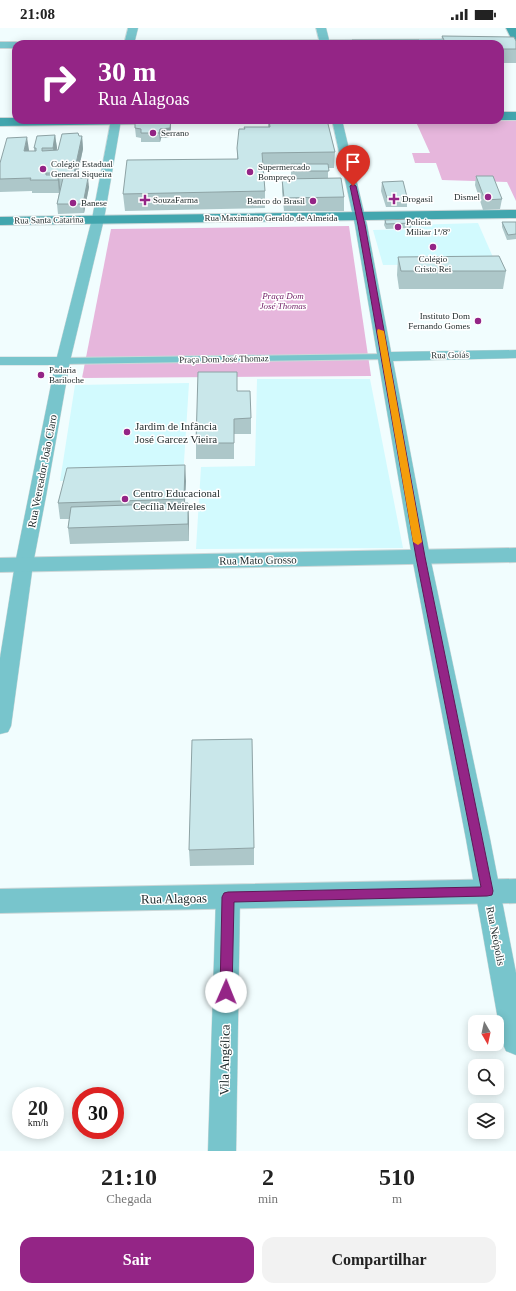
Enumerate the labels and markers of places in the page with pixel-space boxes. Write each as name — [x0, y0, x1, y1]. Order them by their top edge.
marker: Serrano — [148, 128, 158, 138]
place label: Serrano — [161, 128, 189, 138]
pin — [336, 145, 370, 186]
place label: Colégio Estadual General Siqueira — [51, 159, 113, 179]
place label: Supermercado Bompreço — [258, 162, 310, 182]
marker: Colégio Estadual General Siqueira — [38, 164, 48, 174]
marker: Supermercado Bompreço — [245, 167, 255, 177]
place label: Dismel — [454, 192, 480, 202]
marker: Dismel — [483, 192, 493, 202]
marker: Drogasil — [389, 194, 399, 204]
place label: Drogasil — [402, 194, 433, 204]
marker: SouzaFarma — [140, 195, 150, 205]
place label: SouzaFarma — [153, 195, 198, 205]
place label: Banco do Brasil — [247, 196, 305, 206]
marker: Banco do Brasil — [308, 196, 318, 206]
marker: Banese — [68, 198, 78, 208]
place label: Banese — [81, 198, 107, 208]
place label: Policia Militar 1ª/8º — [406, 217, 450, 237]
marker: Policia Militar 1ª/8º — [393, 222, 403, 232]
marker: Colégio Cristo Rei — [428, 242, 438, 252]
place label: Colégio Cristo Rei — [415, 254, 452, 274]
place label: Instituto Dom Fernando Gomes — [408, 311, 470, 331]
marker: Instituto Dom Fernando Gomes — [473, 316, 483, 326]
place label: Padaria Bariloche — [49, 365, 84, 385]
marker: Padaria Bariloche — [36, 370, 46, 380]
place label: Jardim de Infância José Garcez Vieira — [135, 420, 217, 445]
marker: Jardim de Infância José Garcez Vieira — [122, 427, 132, 437]
place label: Centro Educacional Cecília Meireles — [133, 487, 220, 512]
marker: Centro Educacional Cecília Meireles — [120, 494, 130, 504]

